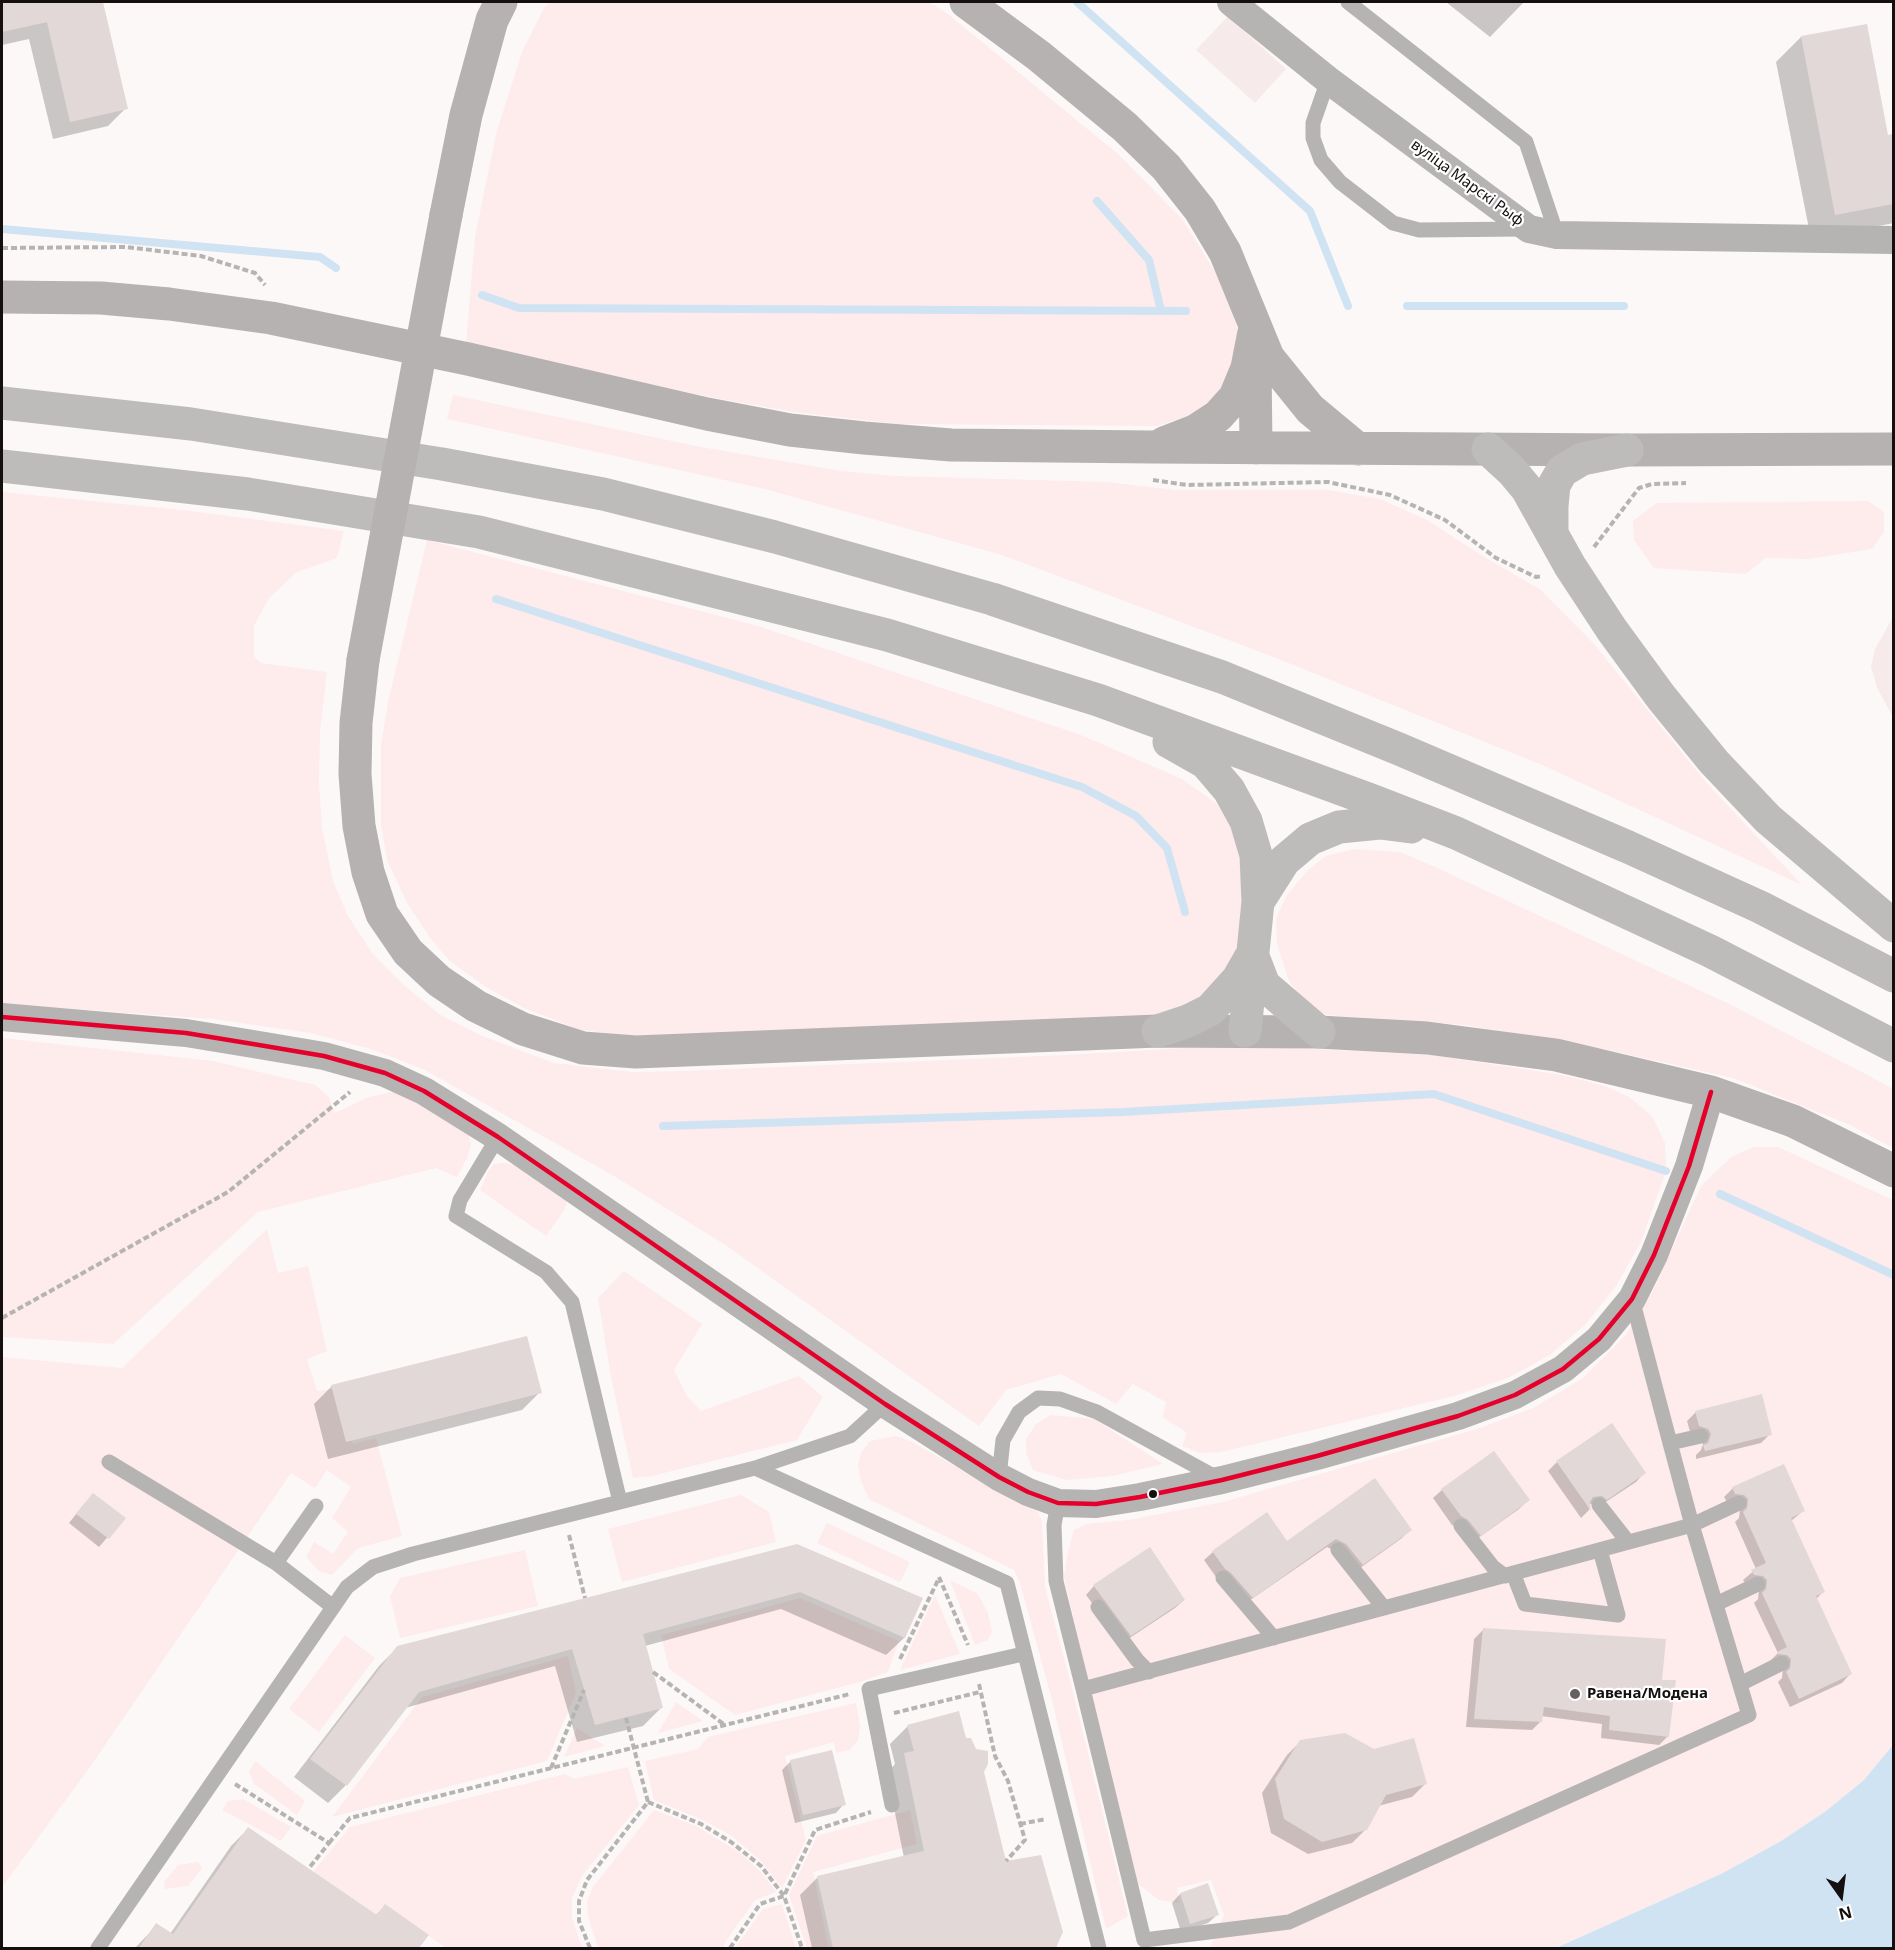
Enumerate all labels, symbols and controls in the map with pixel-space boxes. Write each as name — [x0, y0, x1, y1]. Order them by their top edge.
street label: вуліца Марскі Рыф — [1407, 136, 1527, 230]
unlabelled marker — [1147, 1488, 1159, 1500]
place label: Равена/Модена — [1587, 1685, 1708, 1703]
marker: Равена/Модена — [1568, 1687, 1582, 1701]
north arrow — [1811, 1866, 1871, 1926]
text: N — [1836, 1901, 1854, 1926]

